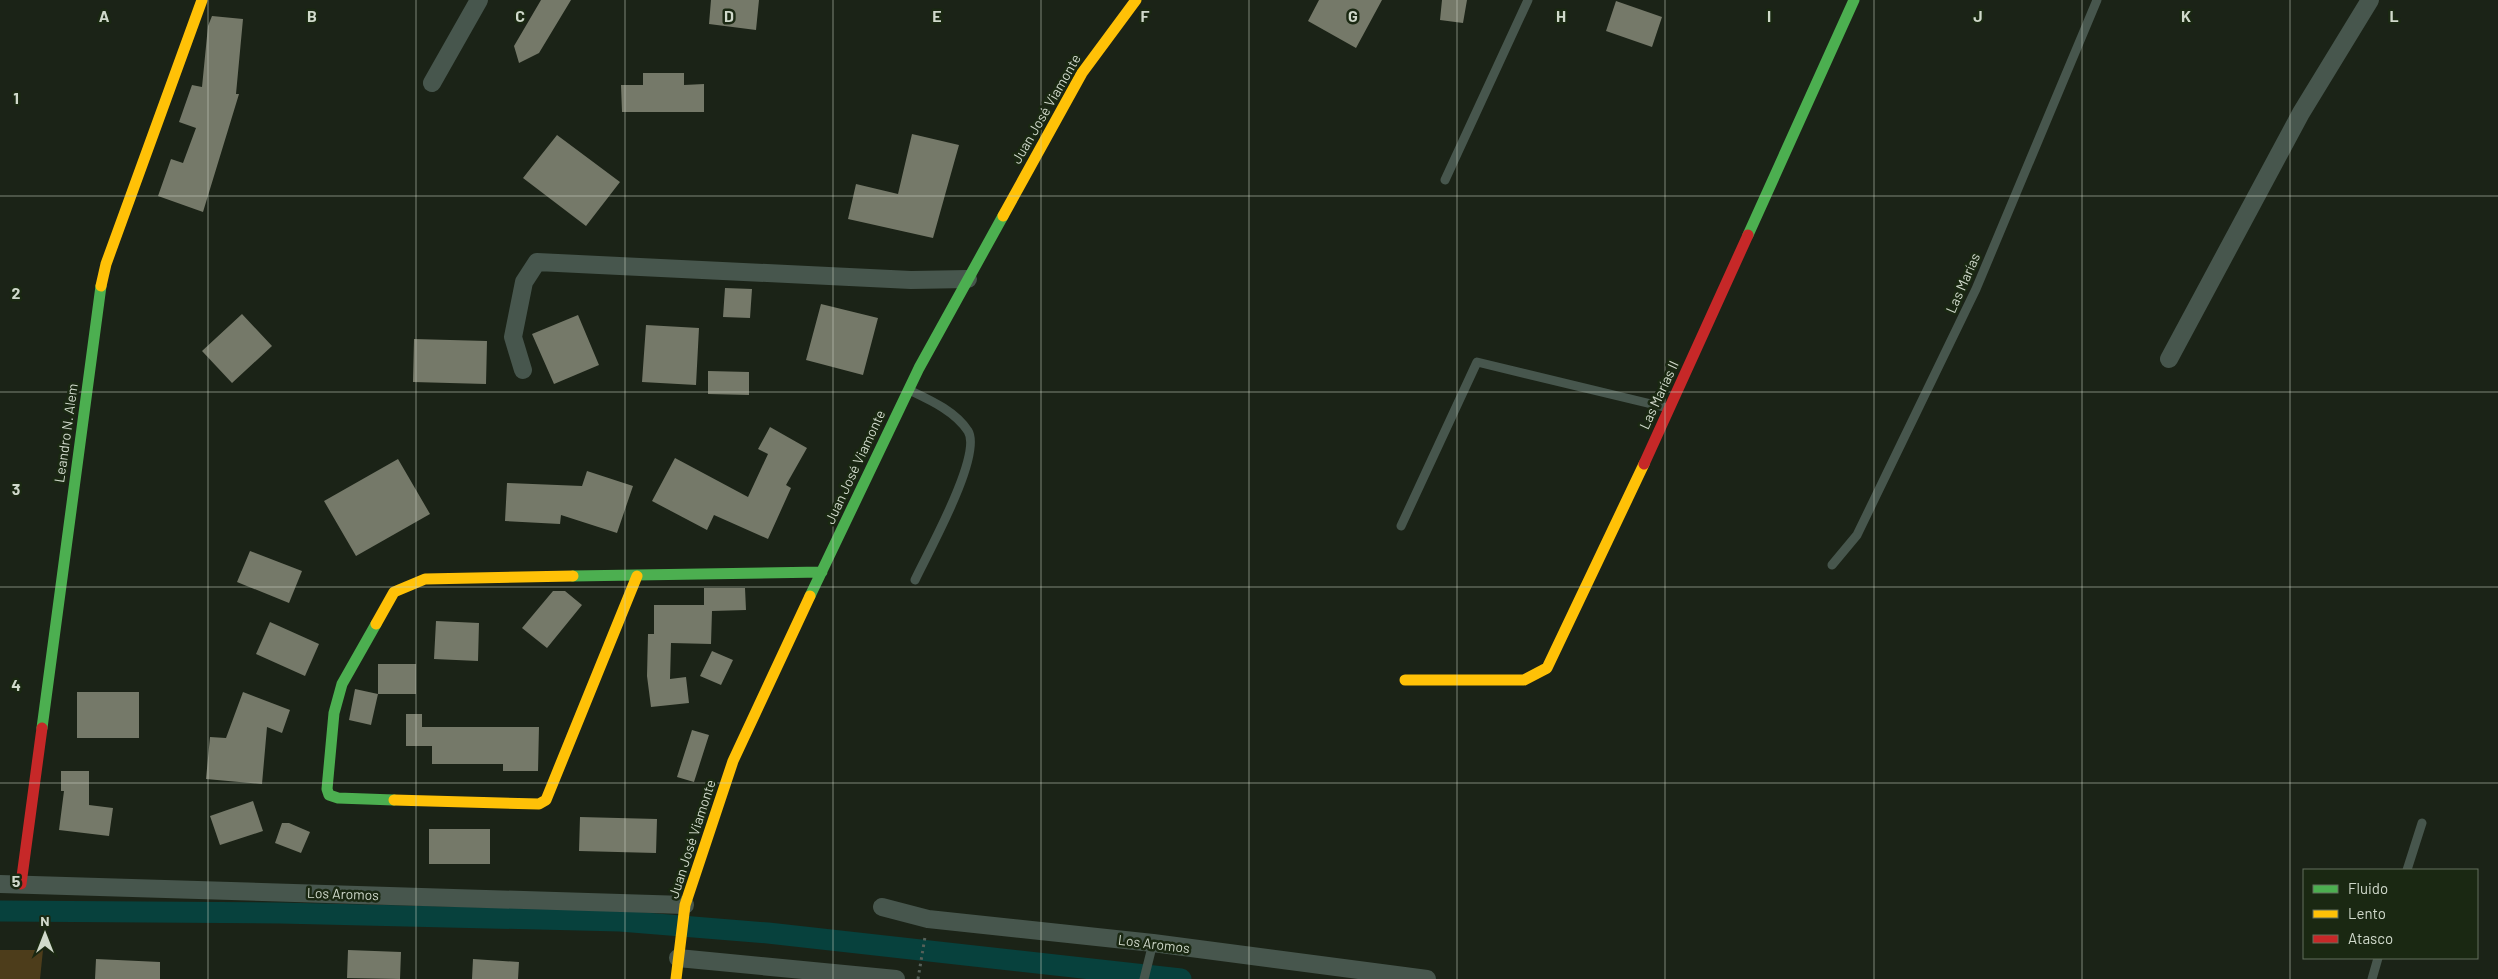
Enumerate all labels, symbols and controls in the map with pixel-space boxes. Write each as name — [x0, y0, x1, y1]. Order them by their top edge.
text: A — [99, 6, 110, 25]
text: B — [307, 6, 317, 25]
text: C — [515, 6, 525, 25]
text: D — [724, 6, 734, 25]
text: E — [932, 6, 942, 25]
text: F — [1141, 6, 1150, 25]
text: G — [1348, 6, 1358, 25]
text: H — [1556, 6, 1566, 25]
text: I — [1767, 6, 1771, 25]
text: J — [1973, 6, 1983, 25]
text: K — [2181, 6, 2191, 25]
text: L — [2389, 6, 2399, 25]
street label: Juan José Viamonte — [1007, 51, 1084, 167]
text: 1 — [13, 88, 19, 107]
street label: Las Marías — [1942, 250, 1983, 315]
text: 2 — [12, 283, 21, 302]
street label: Las Marías II — [1635, 358, 1682, 432]
street label: Leandro N. Alem — [50, 382, 81, 484]
street label: Juan José Viamonte — [821, 407, 888, 526]
text: 3 — [12, 479, 20, 498]
text: 4 — [11, 675, 21, 694]
street label: Juan José Viamonte — [664, 777, 719, 900]
legend — [2303, 869, 2478, 959]
text: 5 — [12, 871, 21, 890]
text: Fluido — [2348, 879, 2388, 897]
street label: Los Aromos — [307, 884, 380, 903]
text: Lento — [2348, 904, 2386, 922]
north arrow — [20, 909, 70, 959]
text: N — [40, 912, 50, 929]
text: Atasco — [2348, 929, 2393, 947]
street label: Los Aromos — [1117, 931, 1191, 956]

